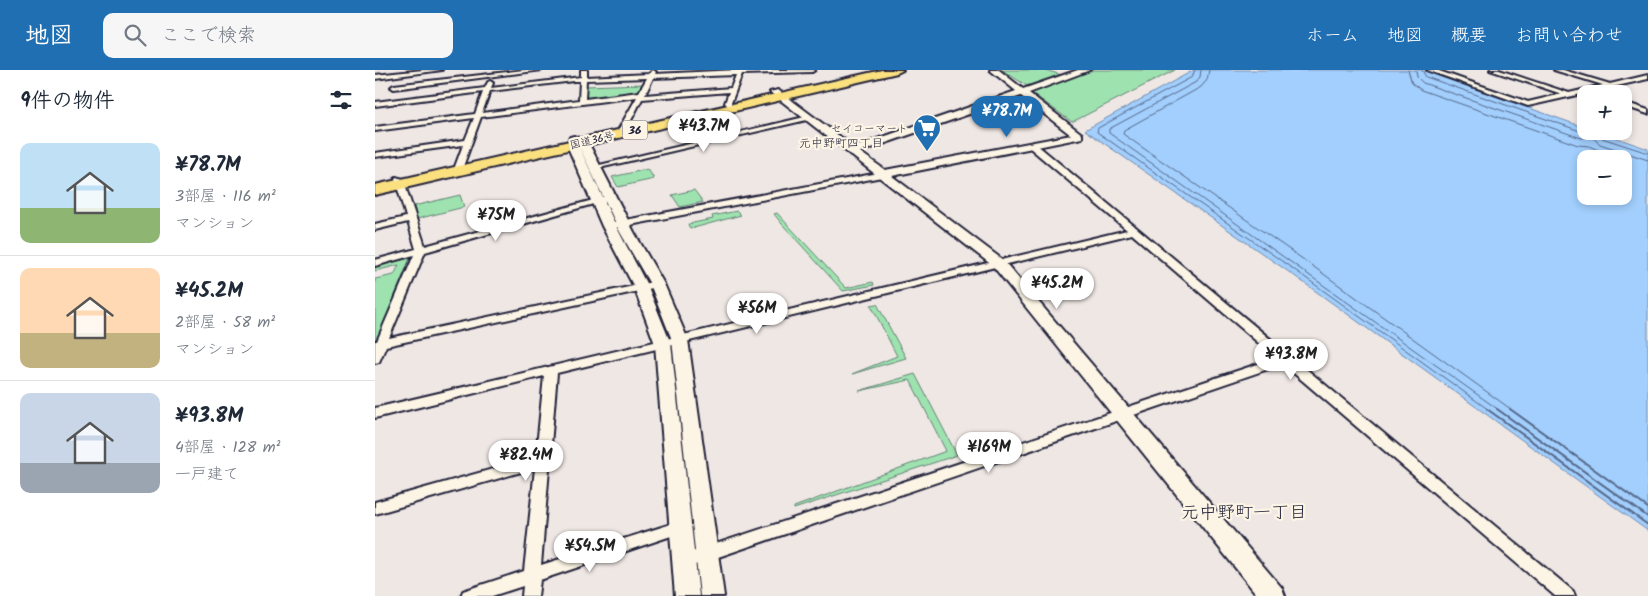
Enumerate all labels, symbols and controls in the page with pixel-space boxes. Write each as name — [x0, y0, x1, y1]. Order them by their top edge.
search box — [103, 13, 453, 58]
text: 地図 — [25, 17, 73, 56]
icon: search — [121, 21, 149, 49]
text: ここで検索 — [161, 21, 256, 51]
text: ホーム — [1306, 22, 1359, 51]
text: 地図 — [1387, 22, 1423, 51]
text: 概要 — [1451, 22, 1487, 51]
text: お問い合わせ — [1515, 22, 1623, 51]
text: 9件の物件 — [20, 85, 115, 118]
map controls — [1577, 85, 1632, 205]
button: + — [1577, 85, 1632, 140]
icon: filters — [327, 86, 355, 114]
pin: ¥78.7M — [966, 96, 1048, 138]
text: ¥78.7M — [982, 99, 1032, 124]
pin: ¥43.7M — [663, 111, 745, 153]
supermarket icon: セイコーマート — [912, 113, 942, 152]
text: ¥43.7M — [679, 114, 729, 139]
road number: 36 — [623, 120, 647, 140]
place label: セイコーマート — [831, 120, 908, 138]
street label: 国道36号 — [568, 127, 616, 155]
district label: 元中野町四丁目 — [799, 134, 883, 153]
text: ¥78.7M — [175, 149, 241, 182]
button: − — [1577, 150, 1632, 205]
icon: home — [60, 163, 120, 223]
text: 3部屋 · 116 m² — [175, 184, 276, 209]
pin: ¥75M — [466, 200, 526, 242]
text: ¥75M — [477, 203, 515, 228]
text: マンション — [175, 211, 254, 236]
pin: ¥45.2M — [1016, 268, 1098, 310]
text: ¥45.2M — [1031, 271, 1083, 296]
text: ¥45.2M — [175, 275, 243, 308]
icon: home — [60, 288, 120, 348]
pin: ¥56M — [727, 292, 787, 335]
text: ¥56M — [738, 296, 776, 321]
text: 2部屋 · 58 m² — [175, 310, 275, 335]
text: マンション — [175, 337, 254, 362]
pin: ¥93.8M — [1250, 338, 1332, 381]
text: ¥93.8M — [1265, 342, 1317, 367]
text: ¥93.8M — [175, 400, 243, 433]
icon: home — [60, 413, 120, 473]
pin: ¥169M — [954, 432, 1024, 474]
text: 4部屋 · 128 m² — [175, 435, 280, 460]
text: ¥169M — [967, 435, 1011, 460]
pin: ¥82.4M — [485, 440, 567, 482]
text: ¥82.4M — [499, 443, 553, 468]
text: 一戸建て — [175, 462, 239, 487]
district label: 元中野町一丁目 — [1181, 499, 1307, 528]
pin: ¥54.5M — [549, 530, 631, 573]
text: ¥54.5M — [565, 534, 615, 559]

